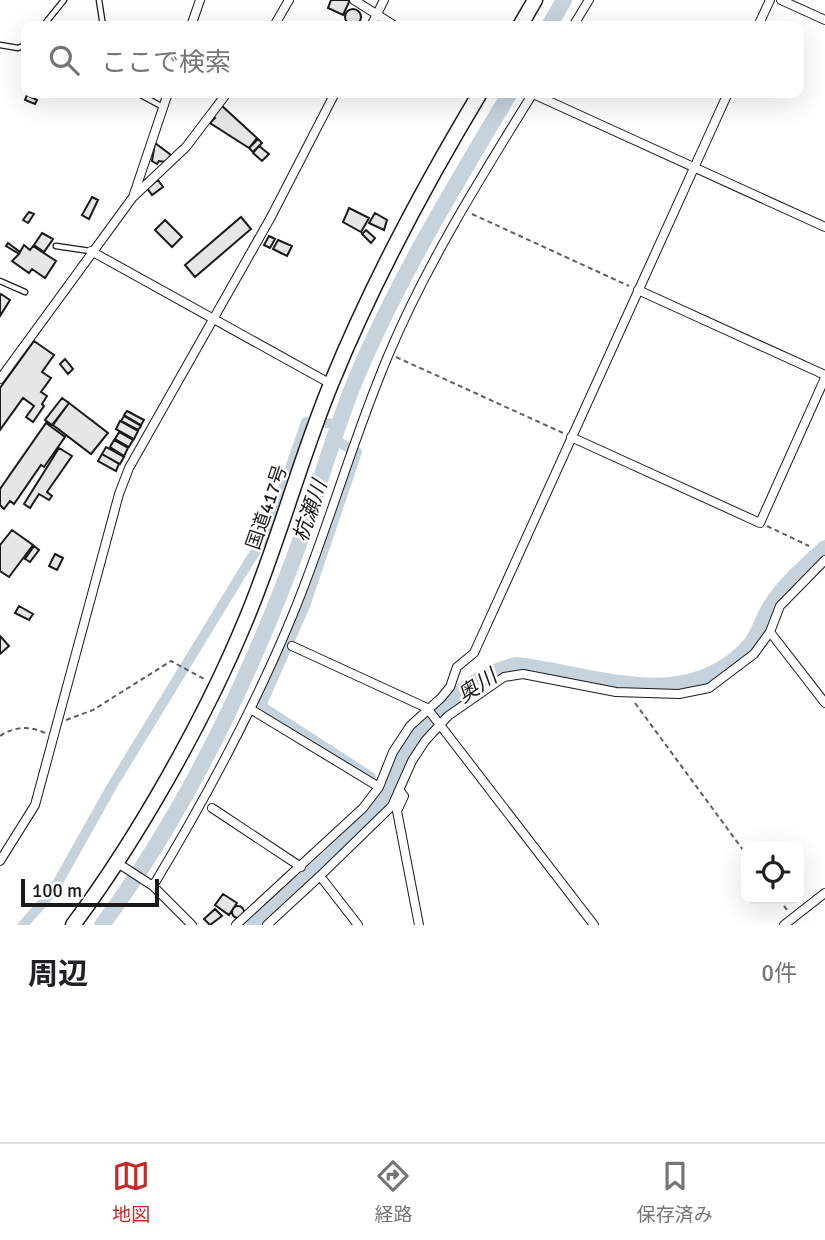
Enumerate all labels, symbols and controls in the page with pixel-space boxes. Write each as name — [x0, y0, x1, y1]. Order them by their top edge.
search box — [21, 21, 804, 98]
icon: search — [45, 41, 83, 79]
text: ここで検索 — [101, 47, 231, 79]
street label: 国道417号 — [241, 462, 293, 553]
water label: 杭瀬川 — [287, 475, 333, 545]
water label: 奥川 — [452, 662, 503, 709]
map controls — [741, 841, 804, 904]
button: locate — [741, 841, 804, 904]
scale bar — [21, 876, 159, 908]
text: 100 m — [32, 879, 82, 903]
text: 周辺 — [28, 956, 88, 993]
text: 0件 — [762, 959, 797, 988]
tab: 地図 — [112, 1157, 150, 1227]
tab: 経路 — [374, 1157, 413, 1227]
tab: 保存済み — [637, 1157, 713, 1227]

